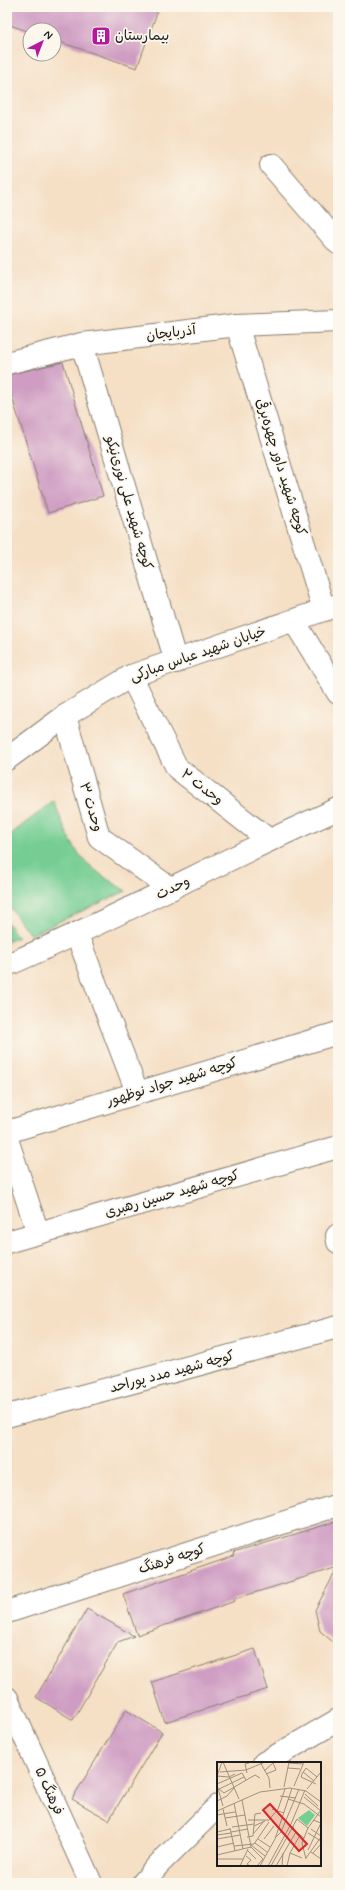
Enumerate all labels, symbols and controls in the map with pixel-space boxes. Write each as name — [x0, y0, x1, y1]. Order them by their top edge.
north arrow — [22, 22, 62, 62]
building icon: بیمارستان — [90, 25, 112, 47]
place label: بیمارستان — [115, 27, 169, 45]
text: N — [41, 28, 55, 43]
street label: آذربایجان — [145, 321, 197, 345]
street label: کوچه شهید داور چهره‌برقی — [252, 396, 310, 538]
street label: کوچه شهید علی نوری‌نیکو — [101, 433, 157, 572]
street label: خیابان شهید عباس مبارکی — [127, 622, 269, 686]
street label: وحدت ۲ — [177, 765, 227, 809]
street label: وحدت ۳ — [75, 780, 107, 834]
street label: وحدت — [153, 872, 193, 904]
street label: کوچه شهید جواد نوظهور — [103, 1053, 240, 1111]
street label: کوچه شهید حسین رهبری — [103, 1166, 241, 1222]
street label: کوچه شهید مدد پوراحد — [108, 1347, 236, 1397]
street label: کوچه فرهنگ — [136, 1540, 208, 1578]
inset map — [217, 1762, 321, 1866]
street label: فرهنگ ۵ — [30, 1764, 68, 1818]

